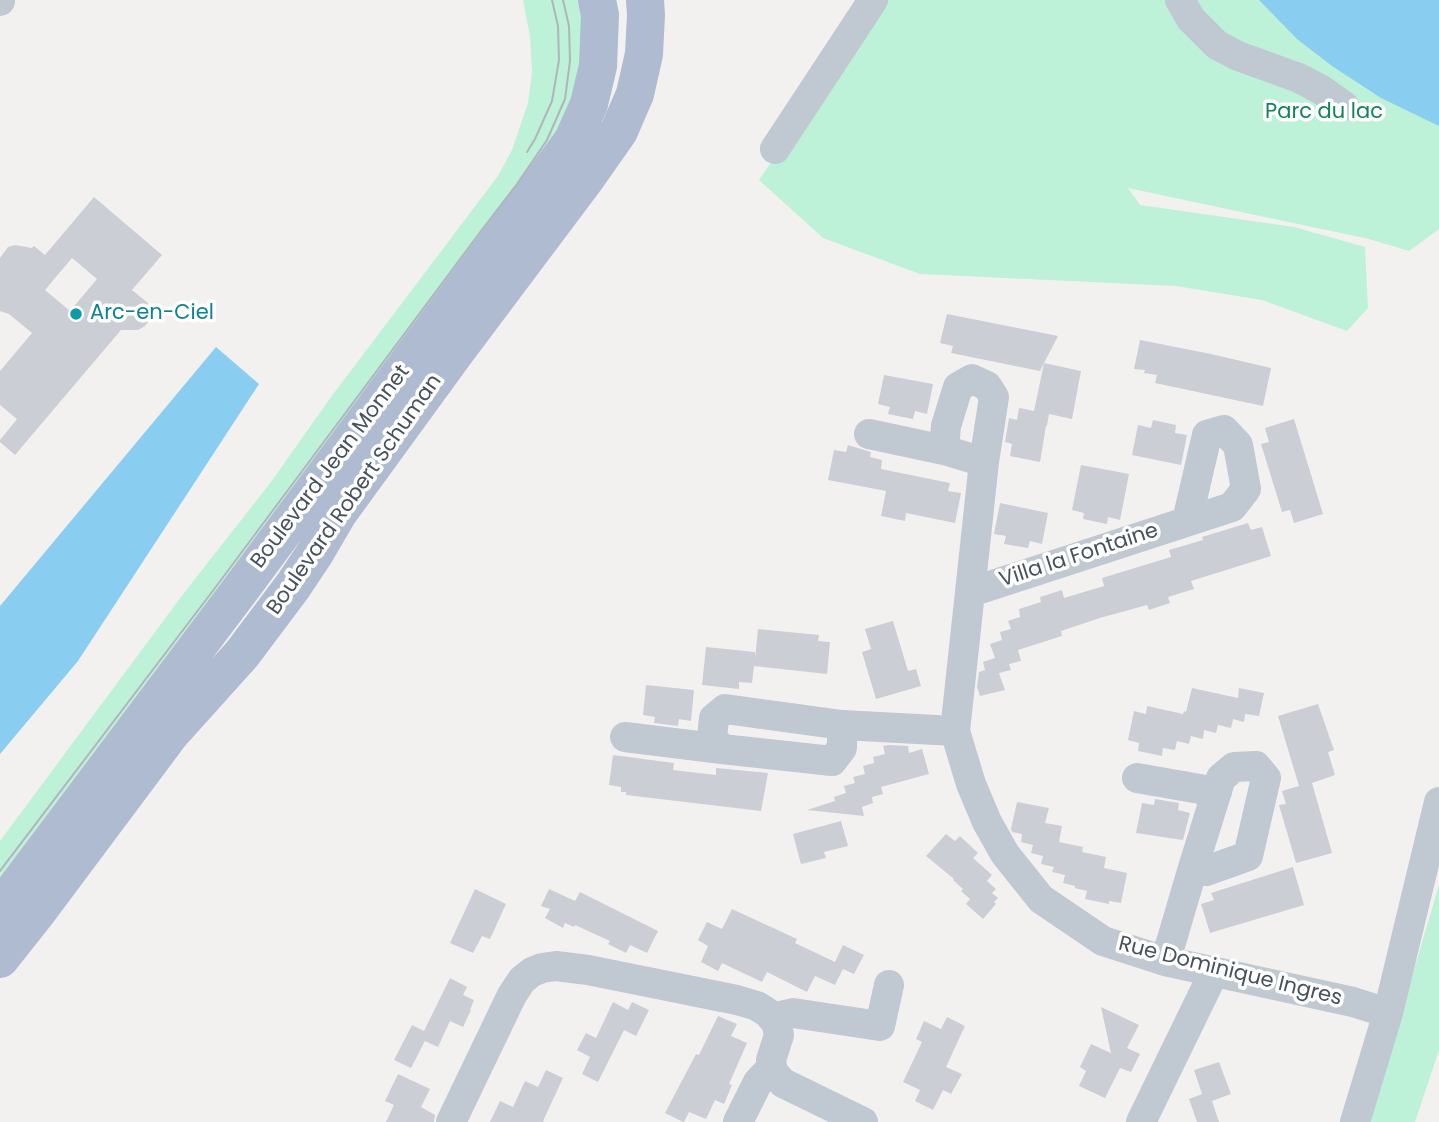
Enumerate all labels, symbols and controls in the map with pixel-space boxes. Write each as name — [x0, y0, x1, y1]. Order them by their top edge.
park label: Parc du lac — [1265, 100, 1383, 126]
place label: Arc-en-Ciel — [90, 301, 214, 327]
marker: Arc-en-Ciel — [68, 306, 84, 322]
street label: Boulevard Jean Monnet — [246, 360, 416, 574]
street label: Boulevard Robert Schuman — [262, 370, 448, 620]
street label: Villa la Fontaine — [996, 518, 1162, 594]
street label: Rue Dominique Ingres — [1116, 932, 1344, 1012]

